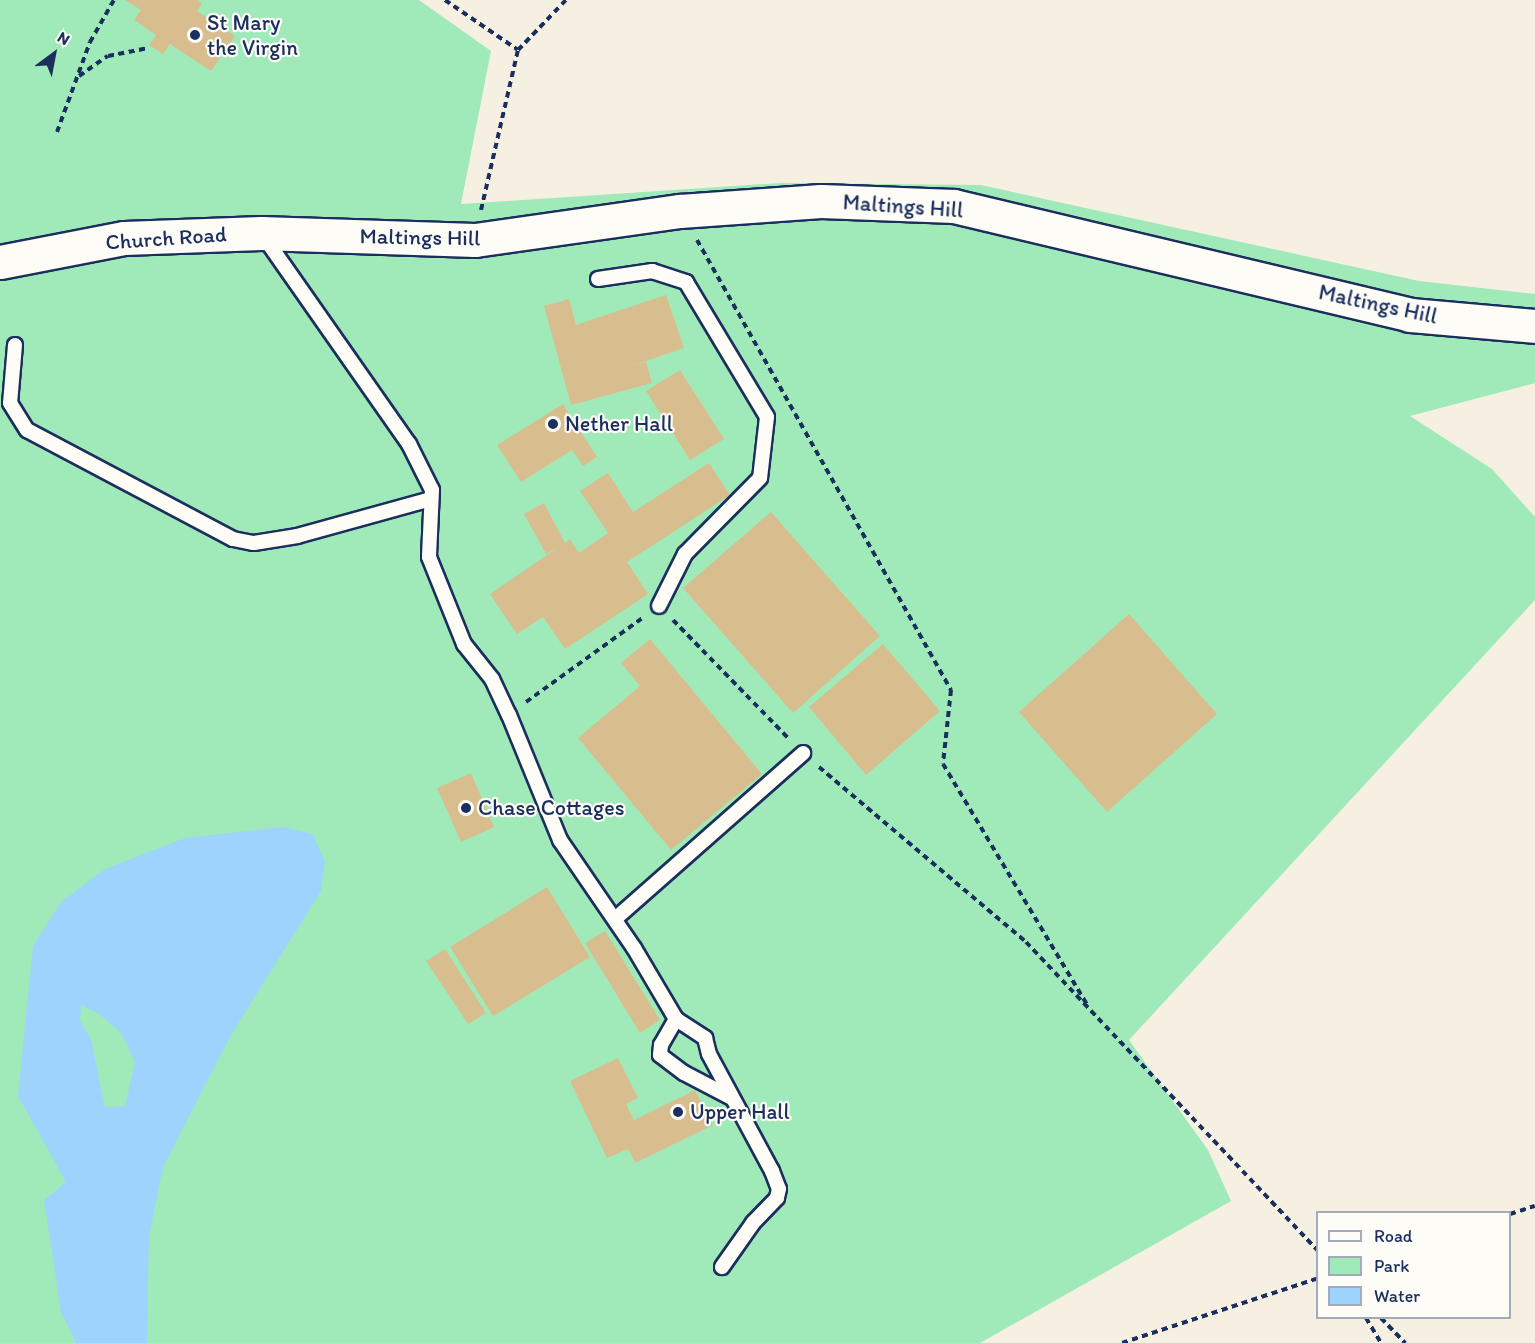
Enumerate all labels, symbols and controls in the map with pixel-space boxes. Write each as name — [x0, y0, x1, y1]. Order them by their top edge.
place label: St Mary the Virgin — [207, 9, 299, 60]
north arrow — [24, 24, 84, 84]
text: N — [54, 27, 73, 49]
marker: St Mary the Virgin — [188, 28, 202, 42]
street label: Maltings Hill — [842, 189, 964, 223]
street label: Church Road — [105, 221, 227, 255]
street label: Maltings Hill — [359, 223, 481, 251]
street label: Maltings Hill — [1316, 279, 1440, 329]
place label: Nether Hall — [565, 411, 673, 437]
marker: Nether Hall — [546, 417, 560, 431]
place label: Chase Cottages — [478, 795, 624, 821]
marker: Chase Cottages — [459, 801, 473, 815]
place label: Upper Hall — [690, 1099, 790, 1125]
marker: Upper Hall — [671, 1105, 685, 1119]
legend — [1316, 1211, 1511, 1319]
text: Road — [1374, 1225, 1413, 1247]
text: Park — [1374, 1255, 1409, 1277]
text: Water — [1374, 1285, 1420, 1307]

